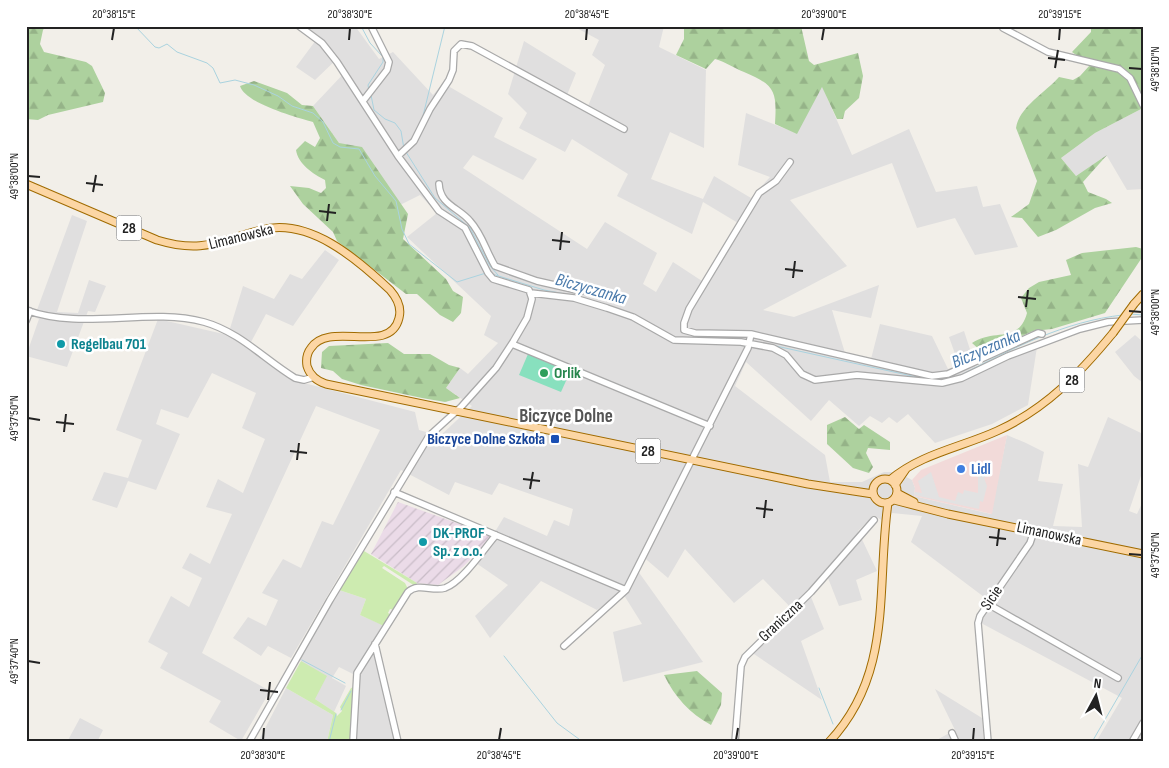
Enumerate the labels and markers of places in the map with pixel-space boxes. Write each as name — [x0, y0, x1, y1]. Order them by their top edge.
place label: Regelbau 701 — [71, 335, 147, 354]
marker: Regelbau 701 — [55, 338, 67, 350]
place label: Orlik — [554, 364, 581, 383]
marker: Orlik — [538, 367, 550, 379]
place label: Biczyce Dolne Szkoła — [427, 430, 545, 449]
marker: Biczyce Dolne Szkoła — [549, 433, 561, 445]
place label: Lidl — [971, 460, 991, 479]
marker: Lidl — [955, 463, 967, 475]
place label: DK-PROF Sp. z o.o. — [433, 524, 485, 561]
marker: DK-PROF Sp. z o.o. — [417, 536, 429, 548]

